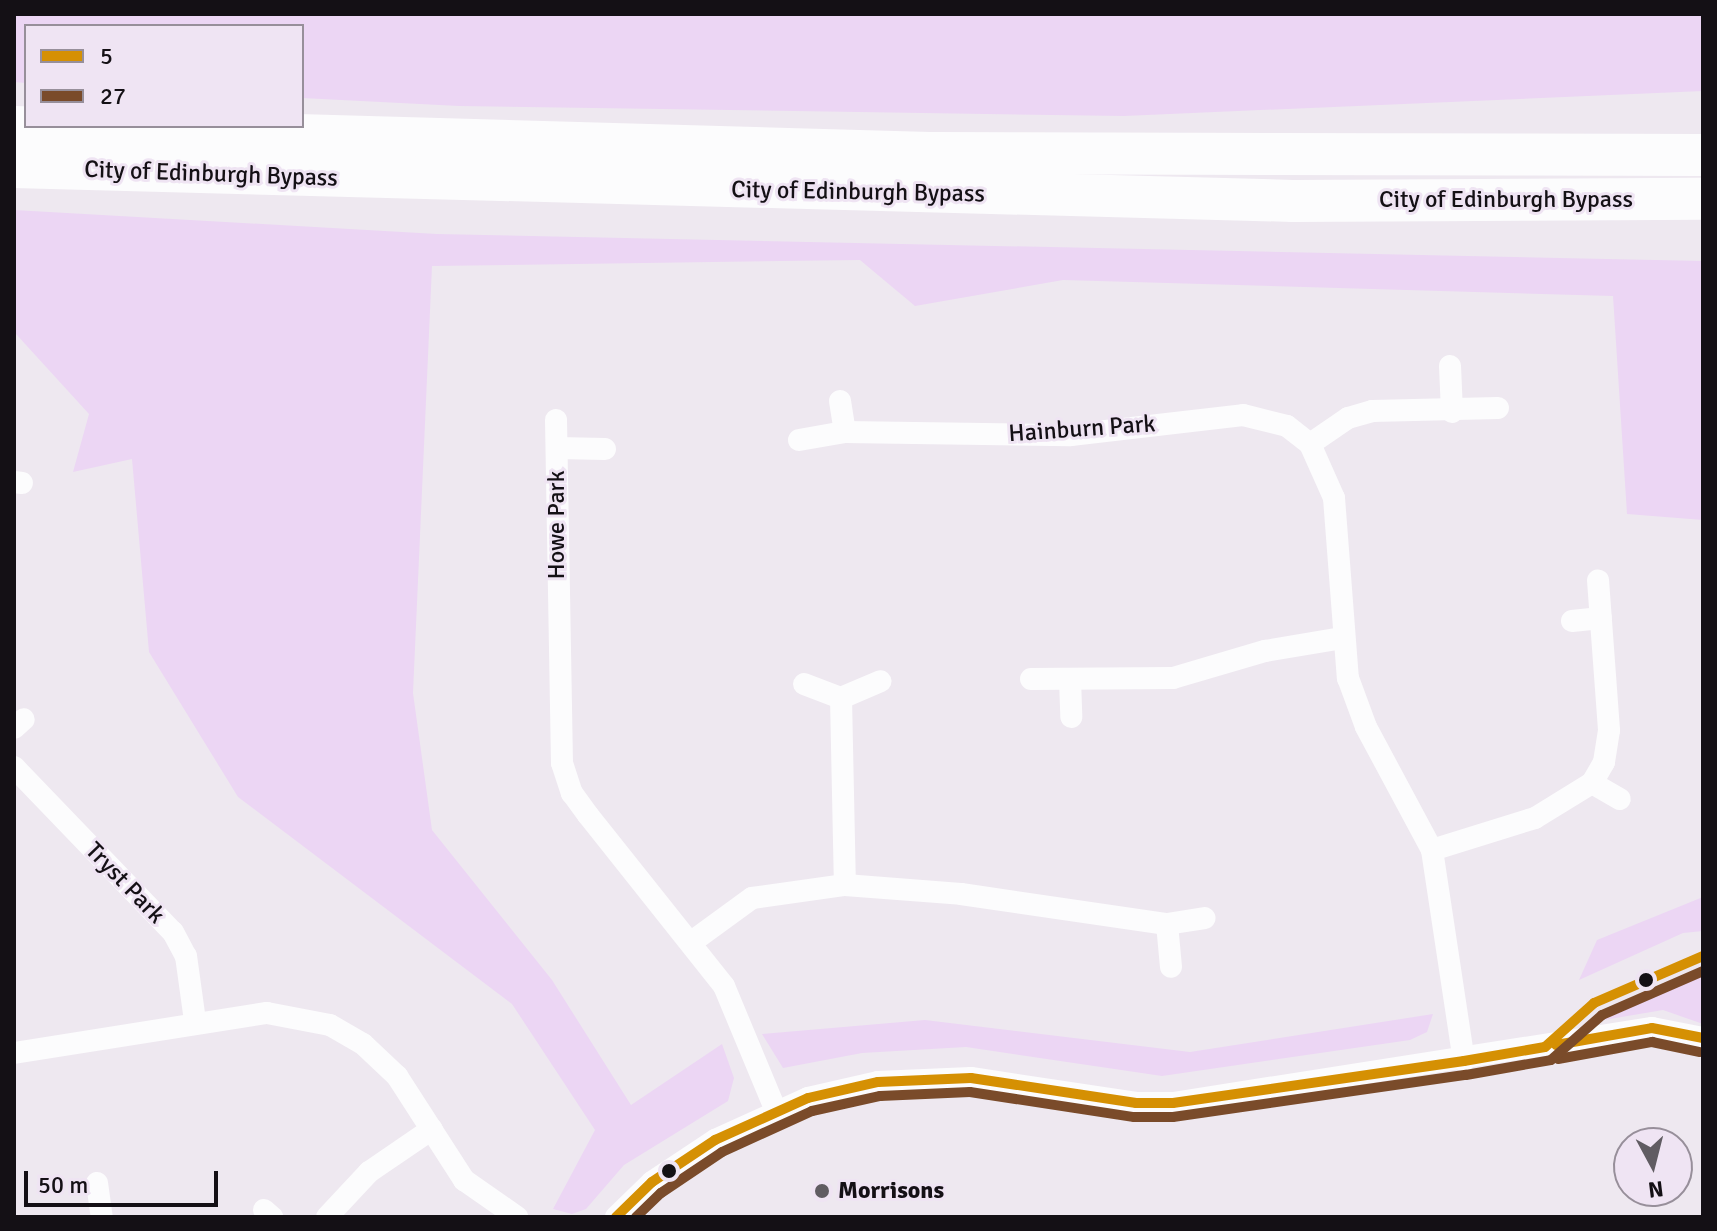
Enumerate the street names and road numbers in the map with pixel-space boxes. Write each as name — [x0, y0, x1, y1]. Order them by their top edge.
street label: City of Edinburgh Bypass — [84, 155, 338, 193]
street label: City of Edinburgh Bypass — [731, 175, 985, 209]
street label: City of Edinburgh Bypass — [1379, 186, 1633, 214]
street label: Hainburn Park — [1008, 410, 1156, 448]
street label: Howe Park — [543, 471, 571, 579]
street label: Tryst Park — [79, 836, 171, 930]

